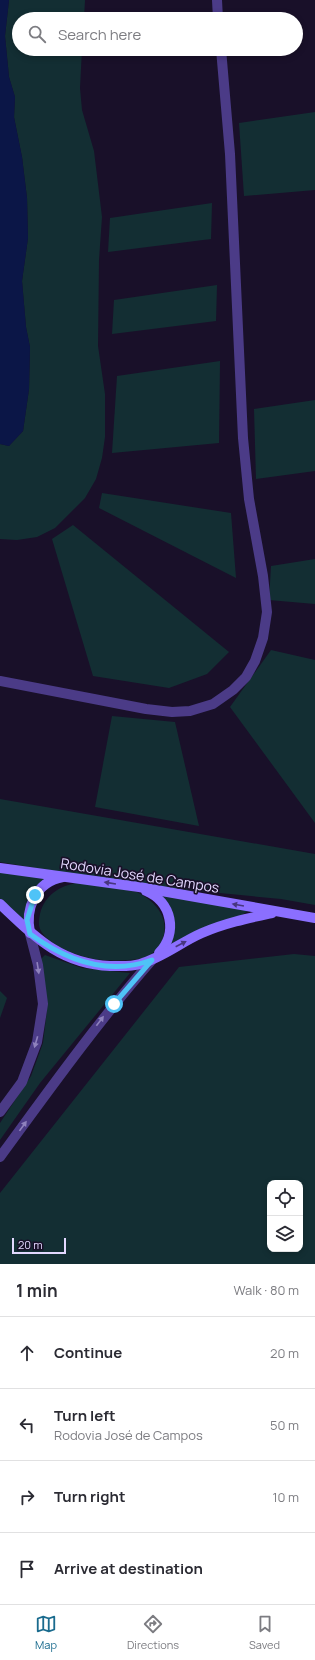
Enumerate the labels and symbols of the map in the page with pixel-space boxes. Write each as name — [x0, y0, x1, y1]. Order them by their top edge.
street label: Rodovia José de Campos — [59, 853, 221, 897]
one-way arrow — [104, 880, 116, 886]
route end — [26, 886, 44, 904]
one-way arrow — [232, 902, 244, 908]
one-way arrow — [175, 940, 187, 947]
one-way arrow — [36, 962, 42, 974]
route start — [105, 995, 123, 1013]
one-way arrow — [96, 1016, 105, 1027]
one-way arrow — [33, 1037, 39, 1049]
one-way arrow — [19, 1120, 27, 1131]
scale bar — [12, 1236, 66, 1255]

